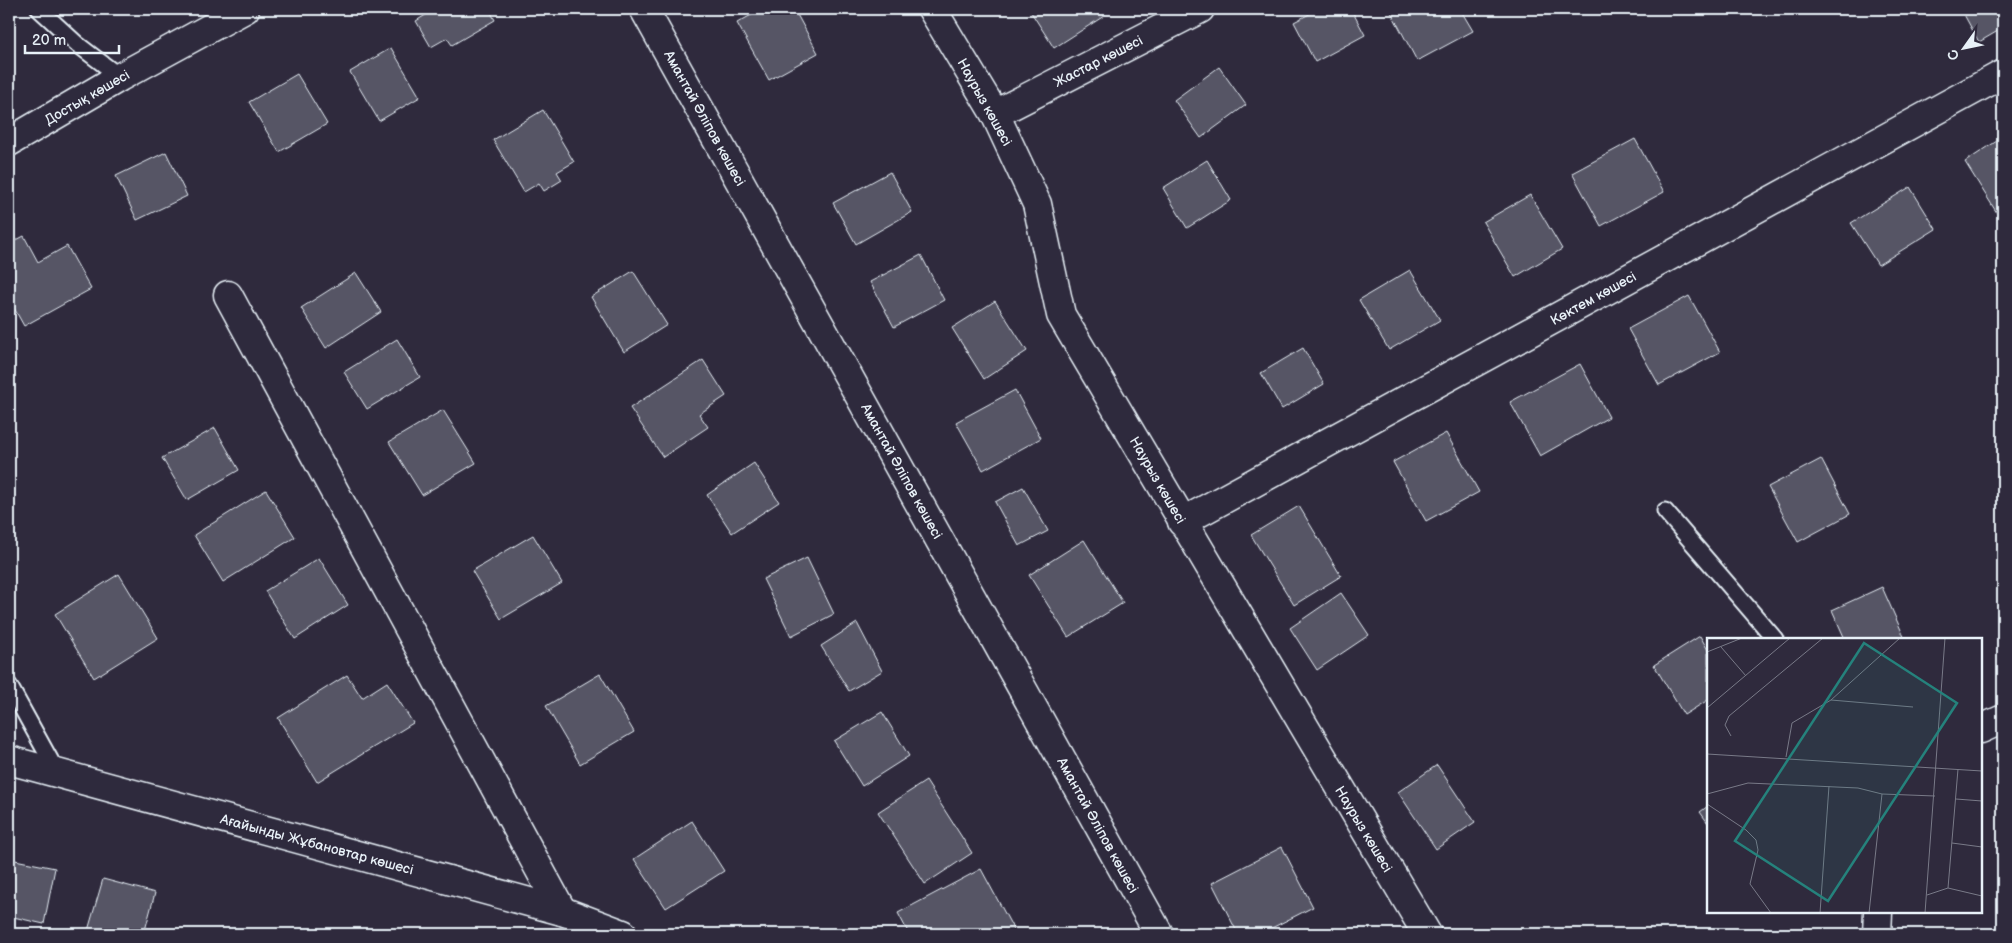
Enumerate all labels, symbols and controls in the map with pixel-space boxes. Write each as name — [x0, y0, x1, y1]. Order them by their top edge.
scale bar — [25, 22, 119, 54]
north arrow — [1940, 22, 1990, 72]
text: 20 m — [32, 31, 66, 50]
street label: Жастар көшесі — [1051, 32, 1146, 91]
text: С — [1944, 46, 1963, 64]
street label: Амантай Әліпов көшесі — [660, 47, 749, 189]
street label: Наурыз көшесі — [953, 55, 1016, 149]
street label: Достық көшесі — [42, 66, 133, 129]
street label: Көктем көшесі — [1547, 268, 1639, 329]
street label: Амантай Әліпов көшесі — [857, 400, 946, 542]
street label: Наурыз көшесі — [1126, 434, 1189, 527]
inset map — [1707, 638, 1982, 913]
street label: Амантай Әліпов көшесі — [1053, 754, 1142, 896]
street label: Наурыз көшесі — [1331, 783, 1396, 875]
street label: Ағайынды Жұбановтар көшесі — [217, 810, 415, 878]

